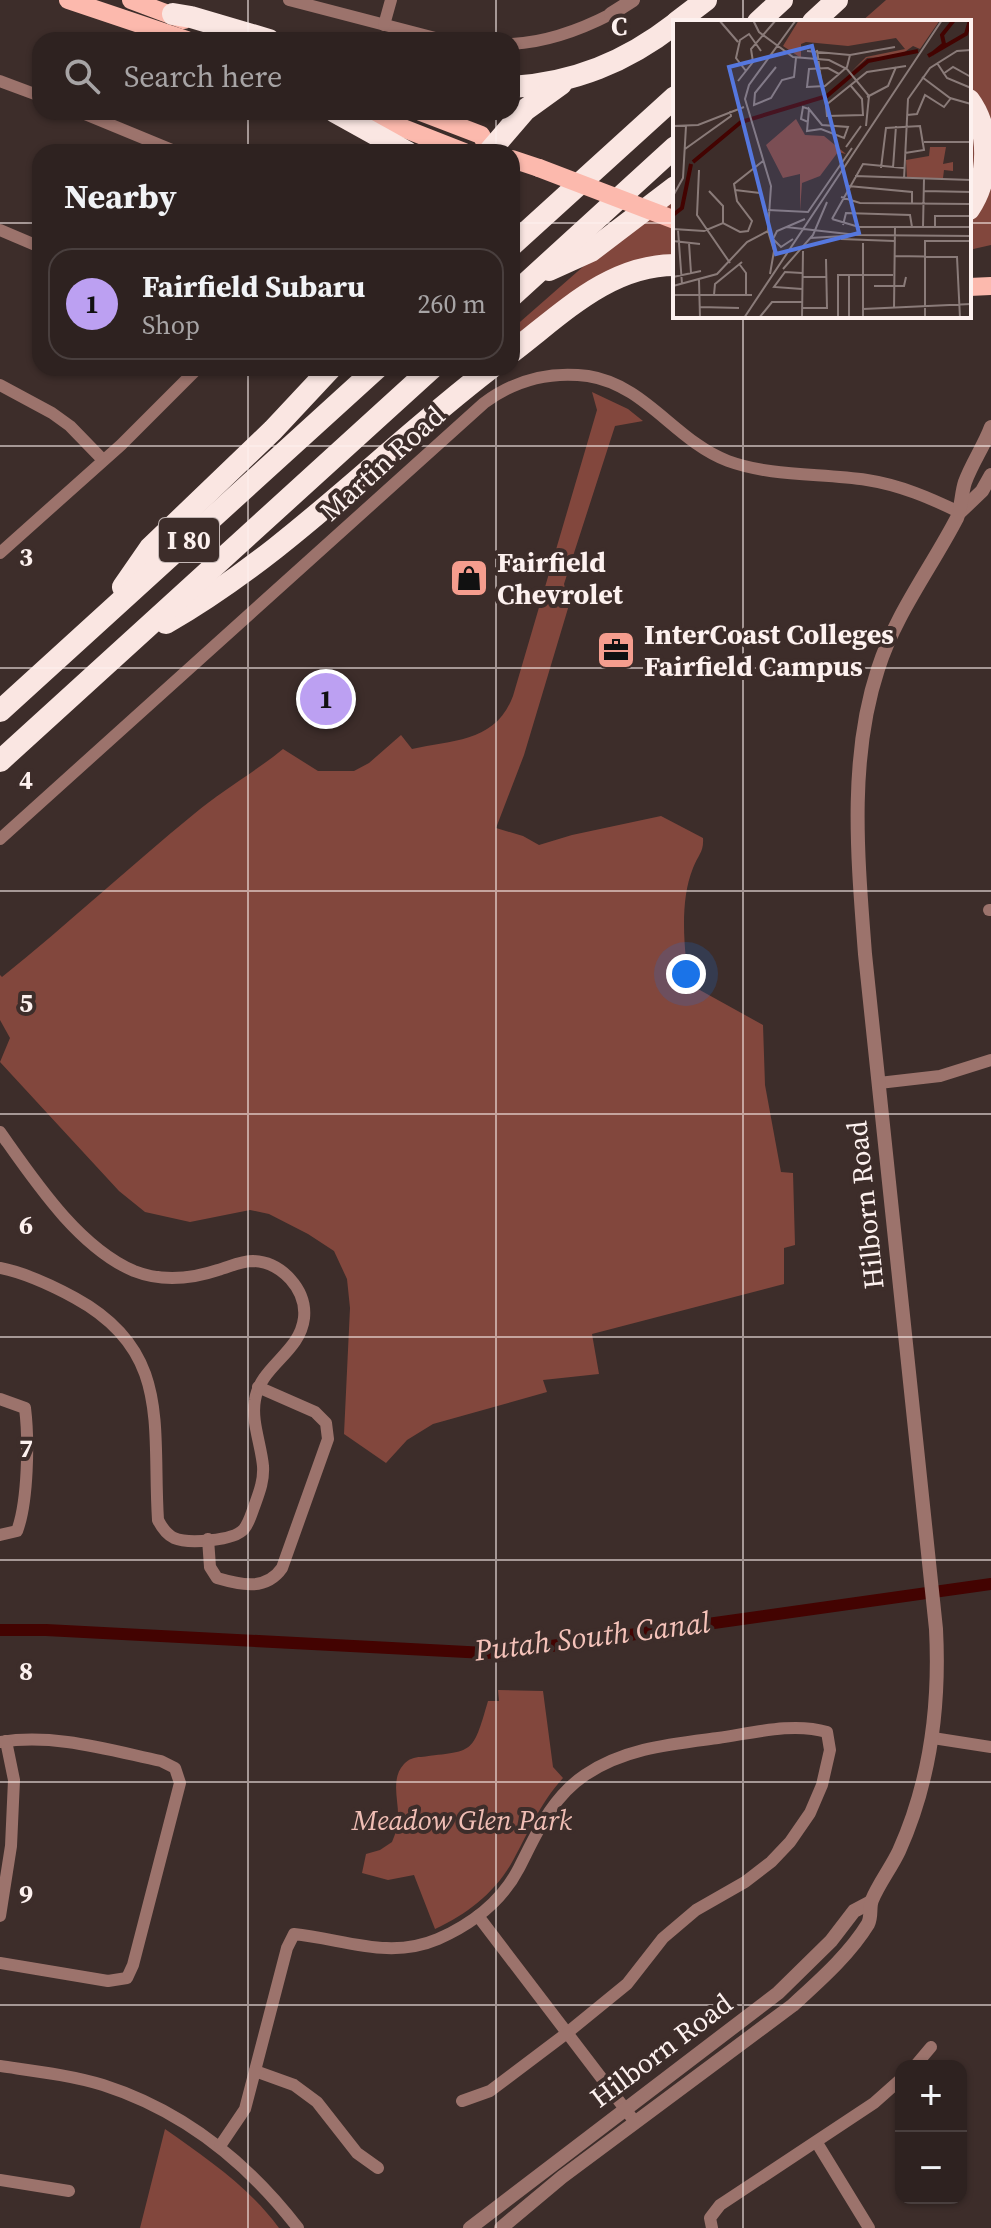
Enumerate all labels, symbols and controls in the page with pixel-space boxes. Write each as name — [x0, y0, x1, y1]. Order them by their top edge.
text: C — [611, 8, 627, 44]
inset map — [673, 20, 971, 318]
search box — [32, 32, 520, 120]
icon: search — [60, 54, 104, 98]
text: Search here — [124, 56, 282, 97]
text: Nearby — [64, 173, 177, 219]
text: Fairfield Subaru — [142, 266, 365, 307]
text: 1 — [85, 286, 99, 322]
text: 260 m — [418, 286, 486, 322]
text: Shop — [142, 307, 200, 343]
street label: Martin Road — [311, 397, 453, 529]
road number: I 80 — [159, 518, 219, 562]
text: 3 — [19, 539, 33, 575]
place label: Fairfield Chevrolet — [497, 543, 624, 613]
shop icon: Fairfield Chevrolet — [448, 557, 490, 599]
place label: InterCoast Colleges Fairfield Campus — [644, 615, 894, 685]
office icon: InterCoast Colleges Fairfield Campus — [595, 629, 637, 671]
pin: 1 — [300, 669, 352, 729]
text: 4 — [19, 762, 33, 798]
your location — [666, 954, 706, 994]
text: 5 — [19, 985, 33, 1021]
street label: Hilborn Road — [837, 1119, 893, 1291]
text: 6 — [19, 1207, 33, 1243]
text: 7 — [19, 1430, 33, 1466]
water label: Putah South Canal — [471, 1601, 713, 1671]
text: 8 — [19, 1653, 33, 1689]
park label: Meadow Glen Park — [351, 1801, 573, 1839]
text: 9 — [19, 1876, 33, 1912]
street label: Hilborn Road — [582, 1984, 740, 2116]
map controls — [895, 2060, 967, 2204]
button: + — [895, 2060, 967, 2132]
button: − — [895, 2132, 967, 2204]

